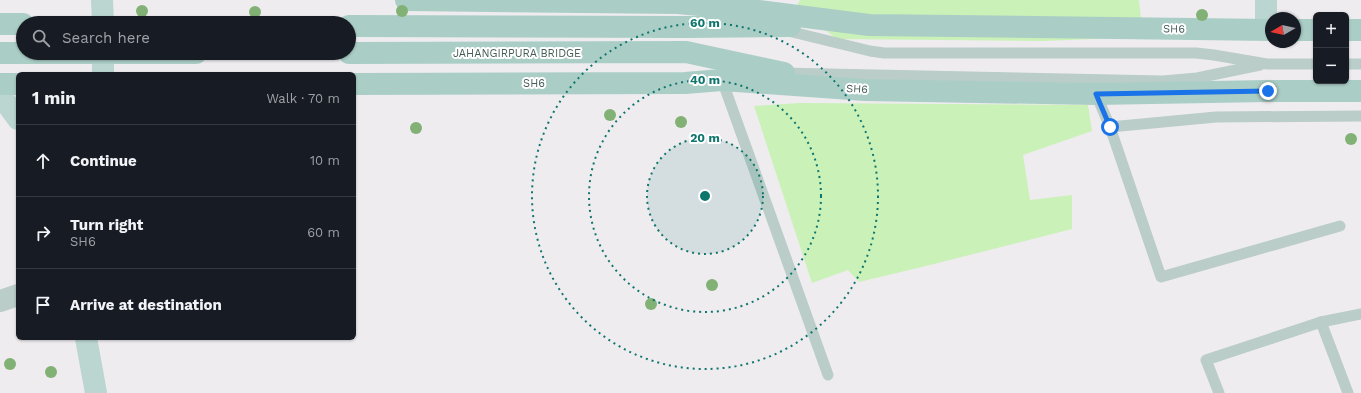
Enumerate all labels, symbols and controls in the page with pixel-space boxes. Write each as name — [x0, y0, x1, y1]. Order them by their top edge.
north arrow — [1265, 12, 1301, 48]
map controls — [1313, 12, 1349, 84]
button: + — [1313, 12, 1349, 48]
search box — [16, 16, 356, 60]
text: 60 m — [690, 16, 720, 30]
street label: SH6 — [1163, 22, 1185, 36]
icon: search — [30, 27, 52, 49]
text: Search here — [62, 29, 150, 47]
street label: JAHANGIRPURA BRIDGE — [453, 47, 581, 60]
button: − — [1313, 48, 1349, 84]
text: 40 m — [690, 73, 720, 87]
street label: SH6 — [523, 77, 545, 90]
street label: SH6 — [846, 82, 869, 96]
route end — [1259, 82, 1277, 100]
text: 1 min — [32, 88, 76, 108]
text: Walk · 70 m — [266, 91, 340, 106]
route start — [1101, 118, 1119, 136]
text: 20 m — [690, 131, 720, 145]
icon: ahead — [32, 150, 54, 172]
text: Continue — [70, 152, 137, 170]
text: 10 m — [310, 153, 340, 168]
centre of rings — [698, 189, 712, 203]
text: Turn right — [70, 216, 143, 234]
icon: right — [32, 222, 54, 244]
text: 60 m — [307, 225, 340, 240]
text: SH6 — [70, 234, 96, 249]
icon: arrive — [32, 294, 54, 316]
text: Arrive at destination — [70, 296, 222, 314]

